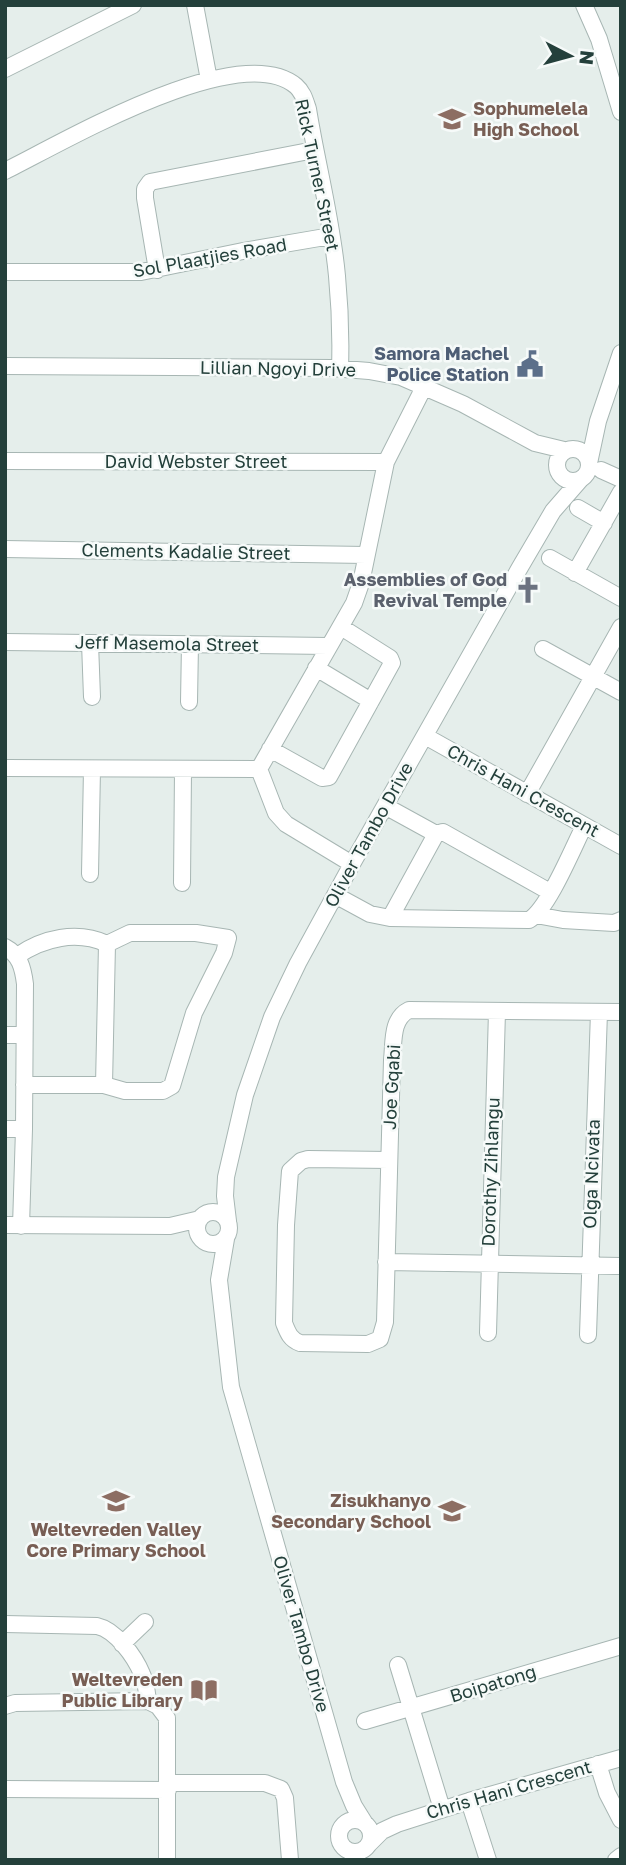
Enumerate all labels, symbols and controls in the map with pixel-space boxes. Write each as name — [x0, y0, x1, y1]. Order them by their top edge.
north arrow — [535, 21, 605, 91]
text: N — [575, 49, 600, 66]
street label: Rick Turner Street — [291, 97, 345, 253]
place label: Sophumelela High School — [473, 97, 588, 140]
school or university icon: Sophumelela High School — [437, 104, 467, 134]
street label: Sol Plaatjies Road — [131, 233, 288, 281]
place label: Samora Machel Police Station — [374, 342, 509, 385]
public building icon: Samora Machel Police Station — [515, 349, 545, 379]
street label: Lillian Ngoyi Drive — [200, 356, 356, 380]
street label: David Webster Street — [105, 450, 287, 472]
street label: Clements Kadalie Street — [81, 538, 291, 564]
place label: Assemblies of God Revival Temple — [344, 568, 507, 611]
church icon: Assemblies of God Revival Temple — [513, 575, 543, 605]
street label: Jeff Masemola Street — [75, 630, 259, 656]
street label: Chris Hani Crescent — [443, 739, 604, 841]
street label: Oliver Tambo Drive — [319, 758, 417, 911]
street label: Joe Gqabi — [378, 1044, 404, 1130]
street label: Dorothy Zihlangu — [476, 1097, 504, 1247]
street label: Olga Ncivata — [578, 1119, 604, 1229]
school or university icon: Weltevreden Valley Core Primary School — [101, 1486, 131, 1516]
place label: Zisukhanyo Secondary School — [271, 1489, 431, 1532]
school or university icon: Zisukhanyo Secondary School — [437, 1496, 467, 1526]
place label: Weltevreden Valley Core Primary School — [26, 1518, 206, 1561]
street label: Oliver Tambo Drive — [269, 1553, 335, 1715]
street label: Boipatong — [447, 1660, 538, 1707]
place label: Weltevreden Public Library — [62, 1668, 183, 1711]
library icon: Weltevreden Public Library — [189, 1675, 219, 1705]
street label: Chris Hani Crescent — [424, 1755, 594, 1823]

